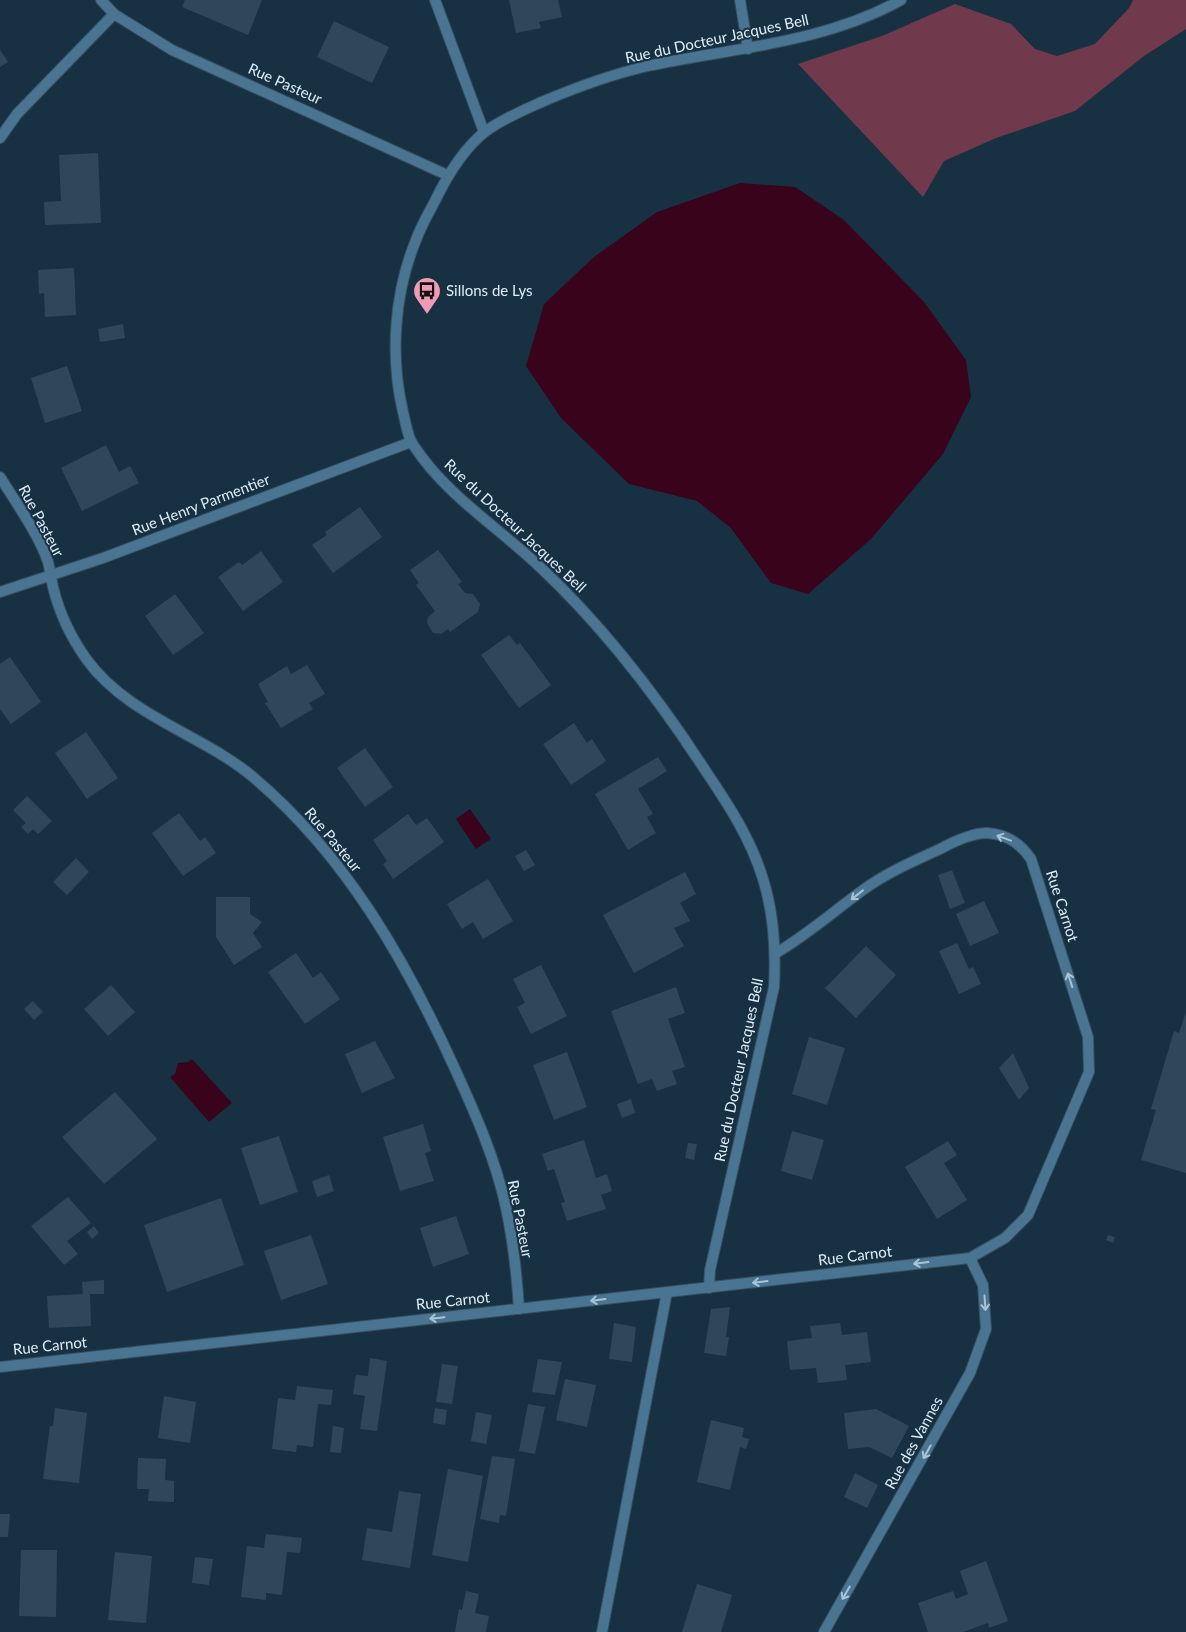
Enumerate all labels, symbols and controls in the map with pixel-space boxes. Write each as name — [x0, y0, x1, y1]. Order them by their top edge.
street label: Rue du Docteur Jacques Bell — [623, 10, 810, 66]
street label: Rue Pasteur — [246, 59, 326, 108]
bus stop icon: Sillons de Lys — [412, 276, 442, 315]
place label: Sillons de Lys — [446, 281, 533, 299]
street label: Rue du Docteur Jacques Bell — [441, 455, 590, 596]
street label: Rue Henry Parmentier — [129, 469, 273, 539]
street label: Rue Pasteur — [15, 481, 69, 560]
street label: Rue Pasteur — [301, 803, 366, 876]
one-way arrow — [997, 833, 1012, 842]
street label: Rue Carnot — [1043, 868, 1083, 944]
one-way arrow — [851, 889, 864, 900]
one-way arrow — [1064, 972, 1074, 988]
street label: Rue du Docteur Jacques Bell — [710, 976, 766, 1163]
street label: Rue Pasteur — [505, 1178, 537, 1260]
street label: Rue Carnot — [817, 1241, 893, 1268]
one-way arrow — [914, 1258, 930, 1268]
one-way arrow — [752, 1277, 768, 1287]
street label: Rue Carnot — [415, 1287, 491, 1313]
one-way arrow — [591, 1295, 607, 1305]
one-way arrow — [980, 1295, 989, 1311]
one-way arrow — [429, 1313, 445, 1323]
street label: Rue Carnot — [12, 1332, 88, 1358]
street label: Rue des Vannes — [880, 1393, 946, 1492]
one-way arrow — [921, 1444, 931, 1458]
one-way arrow — [841, 1585, 851, 1599]

